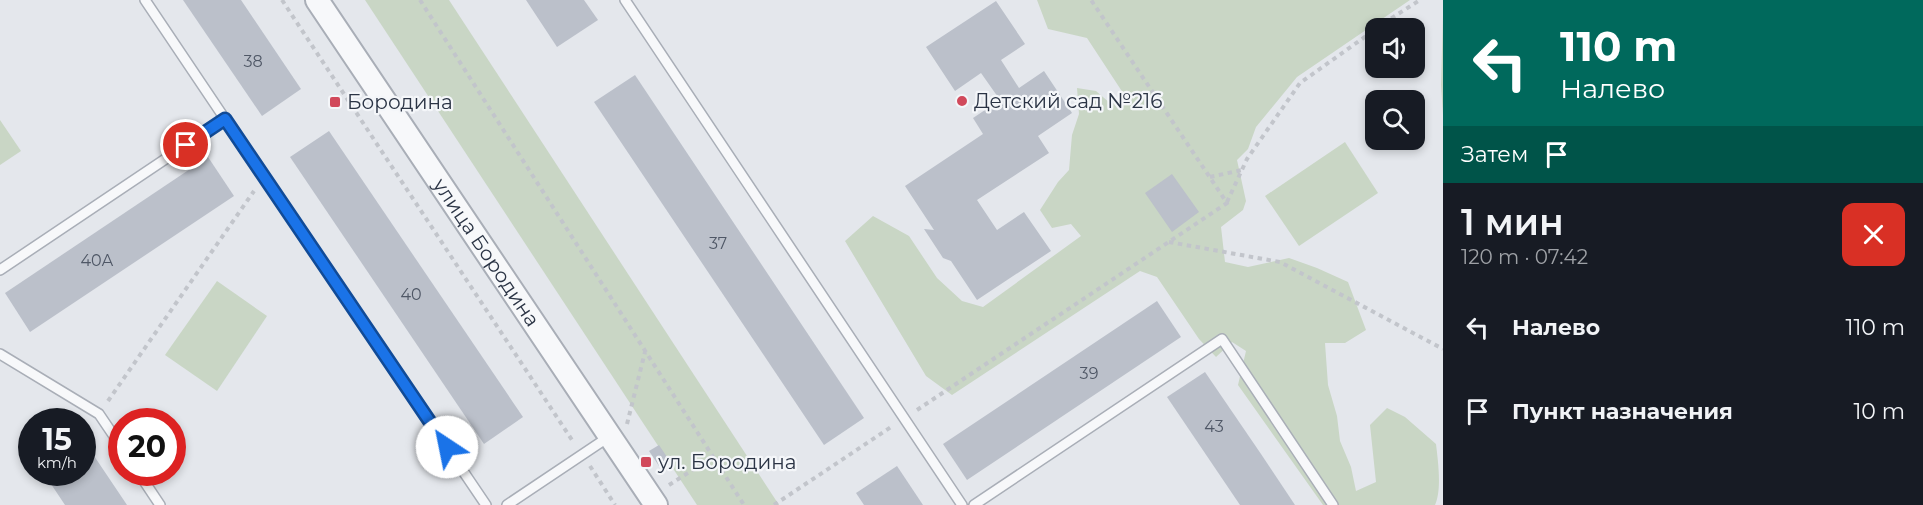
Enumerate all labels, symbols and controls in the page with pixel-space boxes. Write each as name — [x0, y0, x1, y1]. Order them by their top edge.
map controls — [1365, 18, 1425, 150]
button: sound — [1365, 18, 1425, 78]
text: 110 m — [1560, 20, 1677, 72]
icon: left — [1461, 24, 1539, 102]
house number: 38 — [243, 52, 263, 71]
text: Налево — [1560, 72, 1665, 105]
place label: Детский сад №216 — [974, 89, 1162, 113]
place label: Бородина — [347, 90, 453, 114]
button: search — [1365, 90, 1425, 150]
marker: Детский сад №216 — [955, 94, 969, 108]
marker: Бородина — [328, 95, 342, 109]
pin — [160, 119, 211, 170]
icon: arrive — [169, 128, 202, 161]
icon: arrive — [1540, 138, 1573, 171]
text: Затем — [1461, 141, 1528, 168]
street label: улица Бородина — [428, 173, 545, 331]
text: 1 мин — [1461, 200, 1564, 244]
button: close — [1842, 203, 1905, 266]
house number: 37 — [709, 234, 727, 253]
text: 120 m · 07:42 — [1461, 245, 1588, 269]
house number: 40А — [81, 251, 114, 270]
house number: 40 — [400, 285, 422, 304]
icon: left — [1461, 311, 1494, 344]
text: Налево — [1512, 314, 1600, 341]
text: 110 m — [1845, 314, 1905, 341]
house number: 39 — [1080, 364, 1098, 383]
icon: arrive — [1461, 395, 1494, 428]
text: Пункт назначения — [1512, 398, 1733, 425]
text: 10 m — [1853, 398, 1905, 425]
speed limit sign: 20 — [108, 408, 186, 486]
position arrow — [415, 415, 479, 479]
house number: 43 — [1204, 417, 1224, 436]
text: 15 — [42, 421, 72, 458]
place label: ул. Бородина — [657, 450, 796, 474]
text: km/h — [37, 453, 77, 472]
marker: ул. Бородина — [639, 455, 653, 469]

